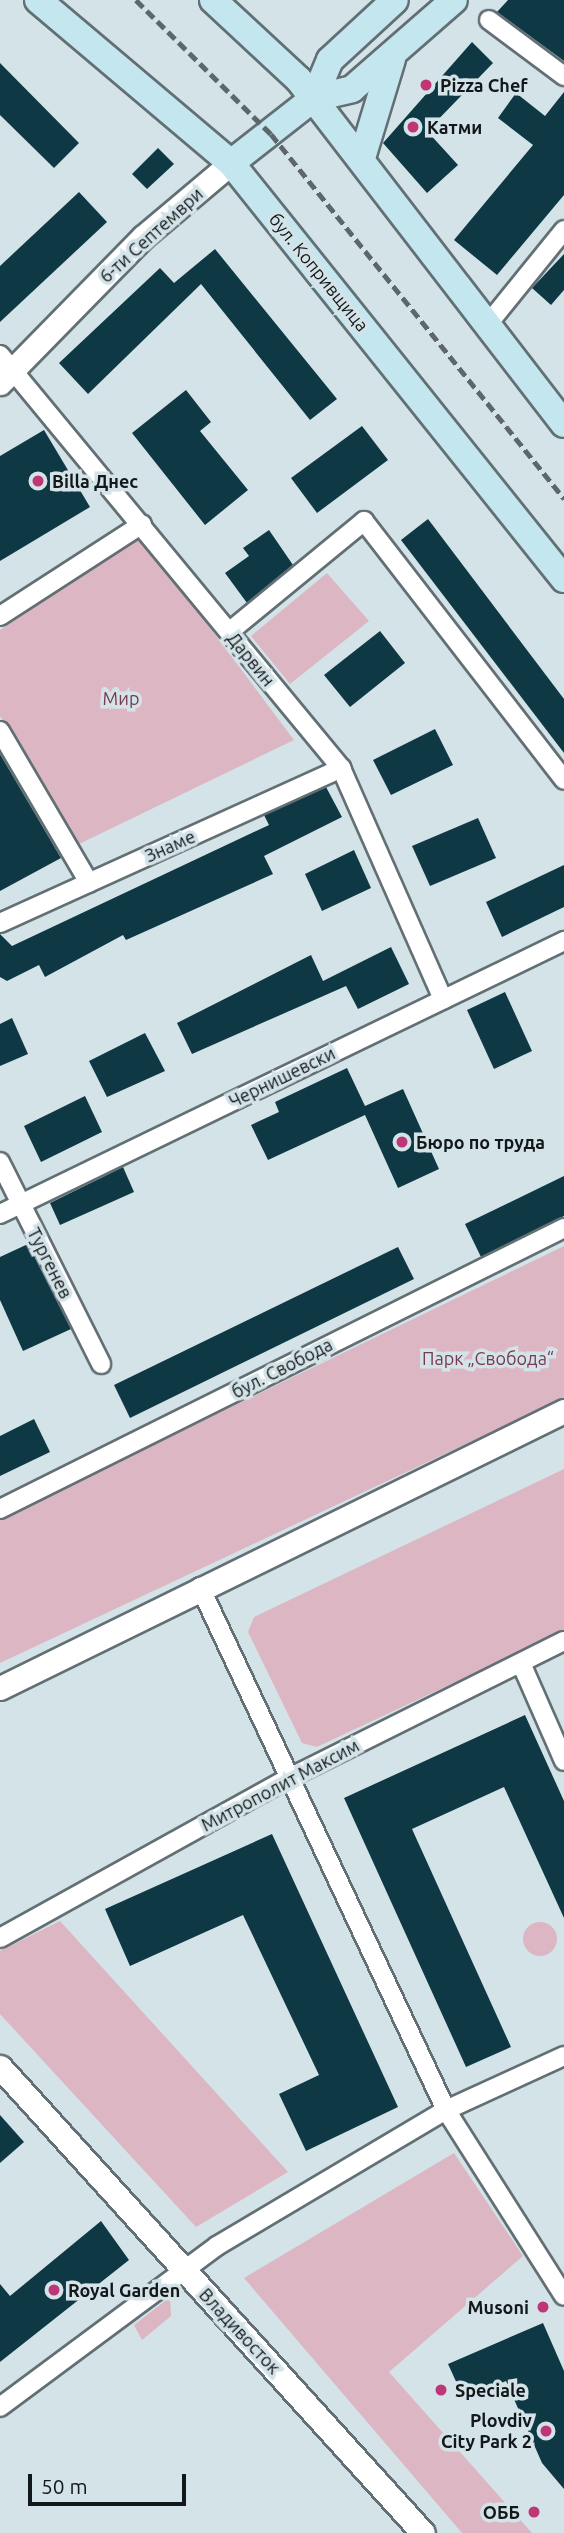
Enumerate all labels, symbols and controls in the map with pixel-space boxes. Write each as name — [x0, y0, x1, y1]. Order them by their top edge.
place label: Pizza Chef — [440, 74, 528, 96]
marker: Pizza Chef — [418, 77, 434, 93]
place label: Катми — [427, 116, 482, 138]
marker: Катми — [405, 119, 421, 135]
street label: 6-ти Септември — [95, 183, 207, 287]
street label: бул. Копривщица — [265, 209, 373, 335]
place label: Billa Днес — [52, 470, 138, 492]
marker: Billa Днес — [30, 473, 46, 489]
street label: Дарвин — [223, 628, 279, 690]
park label: Мир — [103, 687, 139, 709]
street label: Знаме — [141, 825, 199, 867]
street label: Чернишевски — [225, 1042, 339, 1112]
place label: Бюро по труда — [416, 1131, 545, 1153]
marker: Бюро по труда — [394, 1134, 410, 1150]
street label: Тургенев — [23, 1224, 77, 1302]
street label: бул. Свобода — [228, 1333, 336, 1403]
park label: Парк „Свобода“ — [422, 1347, 554, 1369]
street label: Митрополит Максим — [197, 1734, 363, 1836]
place label: Royal Garden — [68, 2279, 180, 2301]
marker: Royal Garden — [46, 2282, 62, 2298]
street label: Владивосток — [195, 2284, 285, 2378]
place label: Musoni — [468, 2296, 529, 2318]
marker: Musoni — [535, 2299, 551, 2315]
place label: Speciale — [455, 2379, 526, 2401]
marker: Speciale — [433, 2382, 449, 2398]
place label: Plovdiv City Park 2 — [441, 2410, 532, 2452]
marker: Plovdiv City Park 2 — [538, 2423, 554, 2439]
scale bar — [32, 2460, 189, 2504]
text: 50 m — [41, 2474, 88, 2498]
place label: ОББ — [483, 2501, 520, 2523]
marker: ОББ — [526, 2504, 542, 2520]

